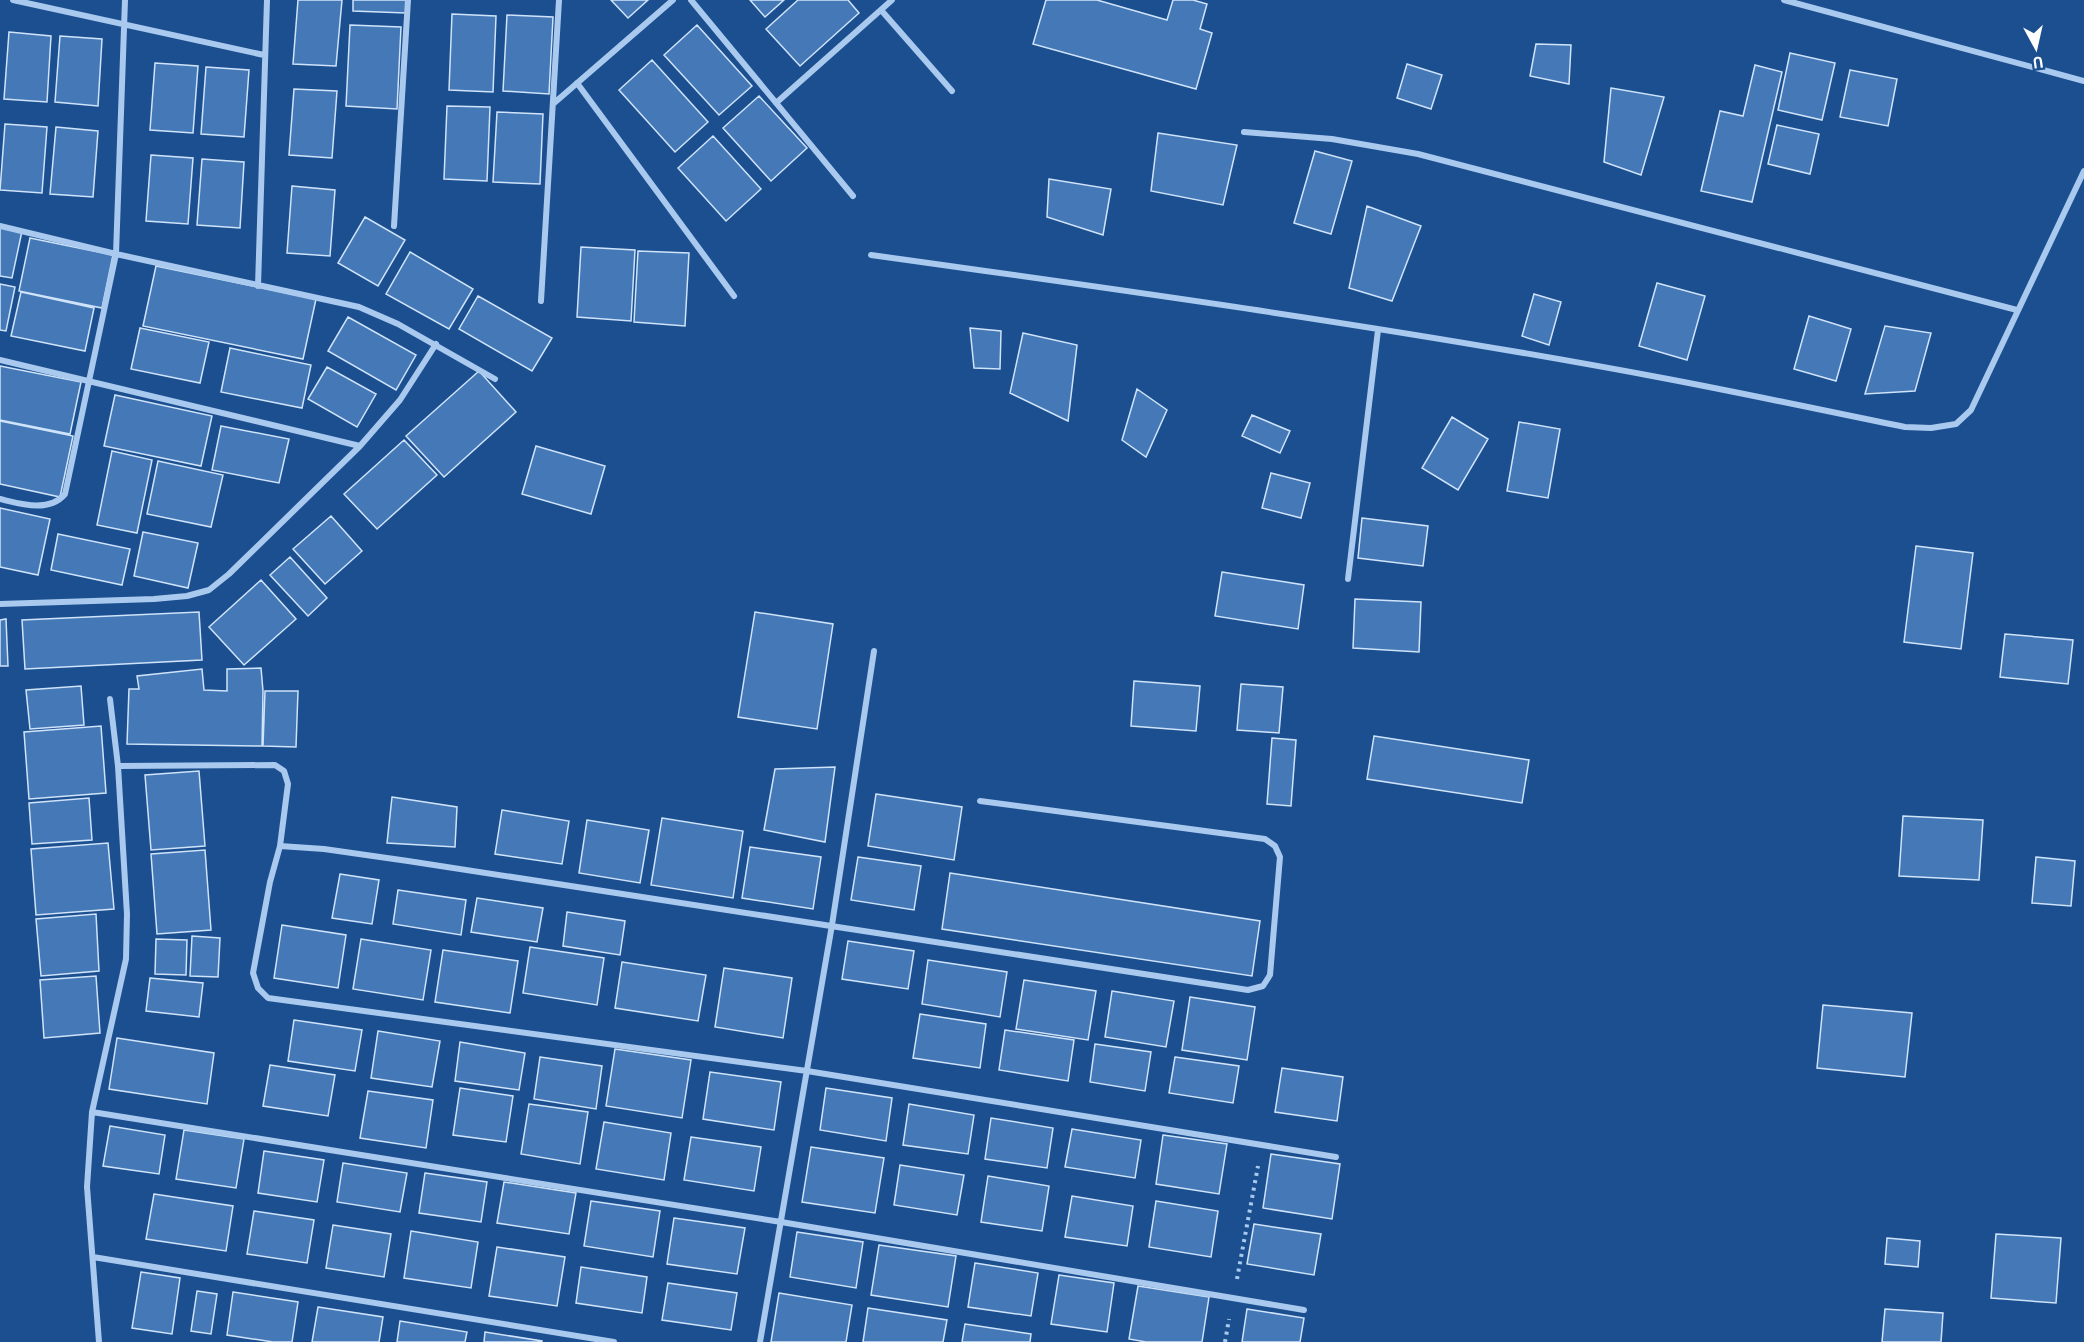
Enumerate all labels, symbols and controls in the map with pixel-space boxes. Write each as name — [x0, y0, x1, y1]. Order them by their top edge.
north arrow — [2006, 18, 2066, 78]
text: U — [2032, 52, 2044, 73]

